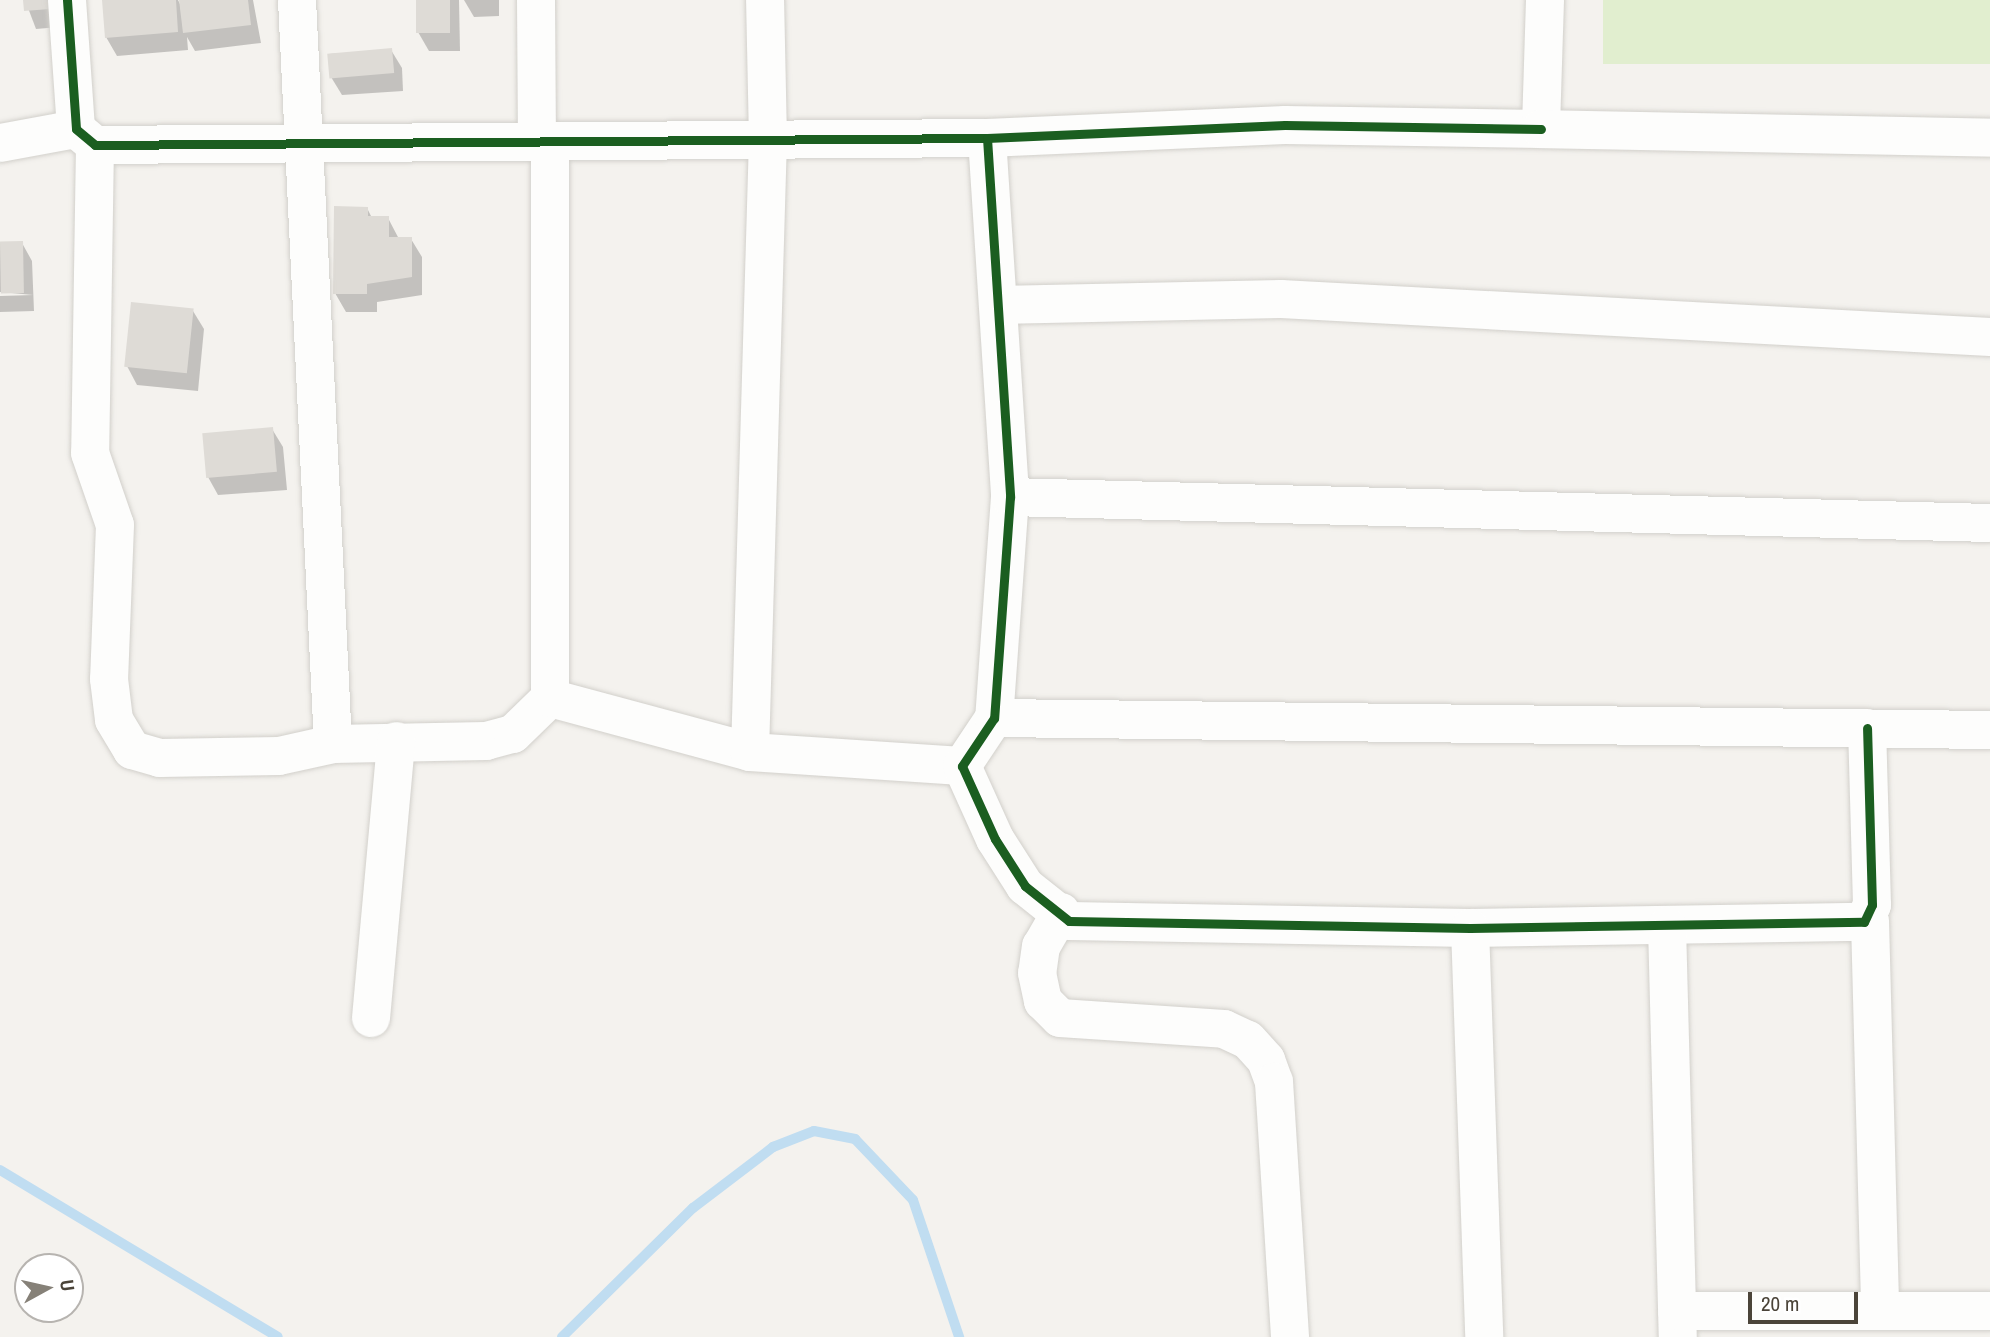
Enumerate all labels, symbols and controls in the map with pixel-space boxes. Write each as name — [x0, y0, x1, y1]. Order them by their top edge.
north arrow — [14, 1253, 84, 1323]
text: U — [54, 1278, 81, 1293]
scale bar — [1752, 1278, 1862, 1322]
text: 20 m — [1761, 1289, 1799, 1318]

